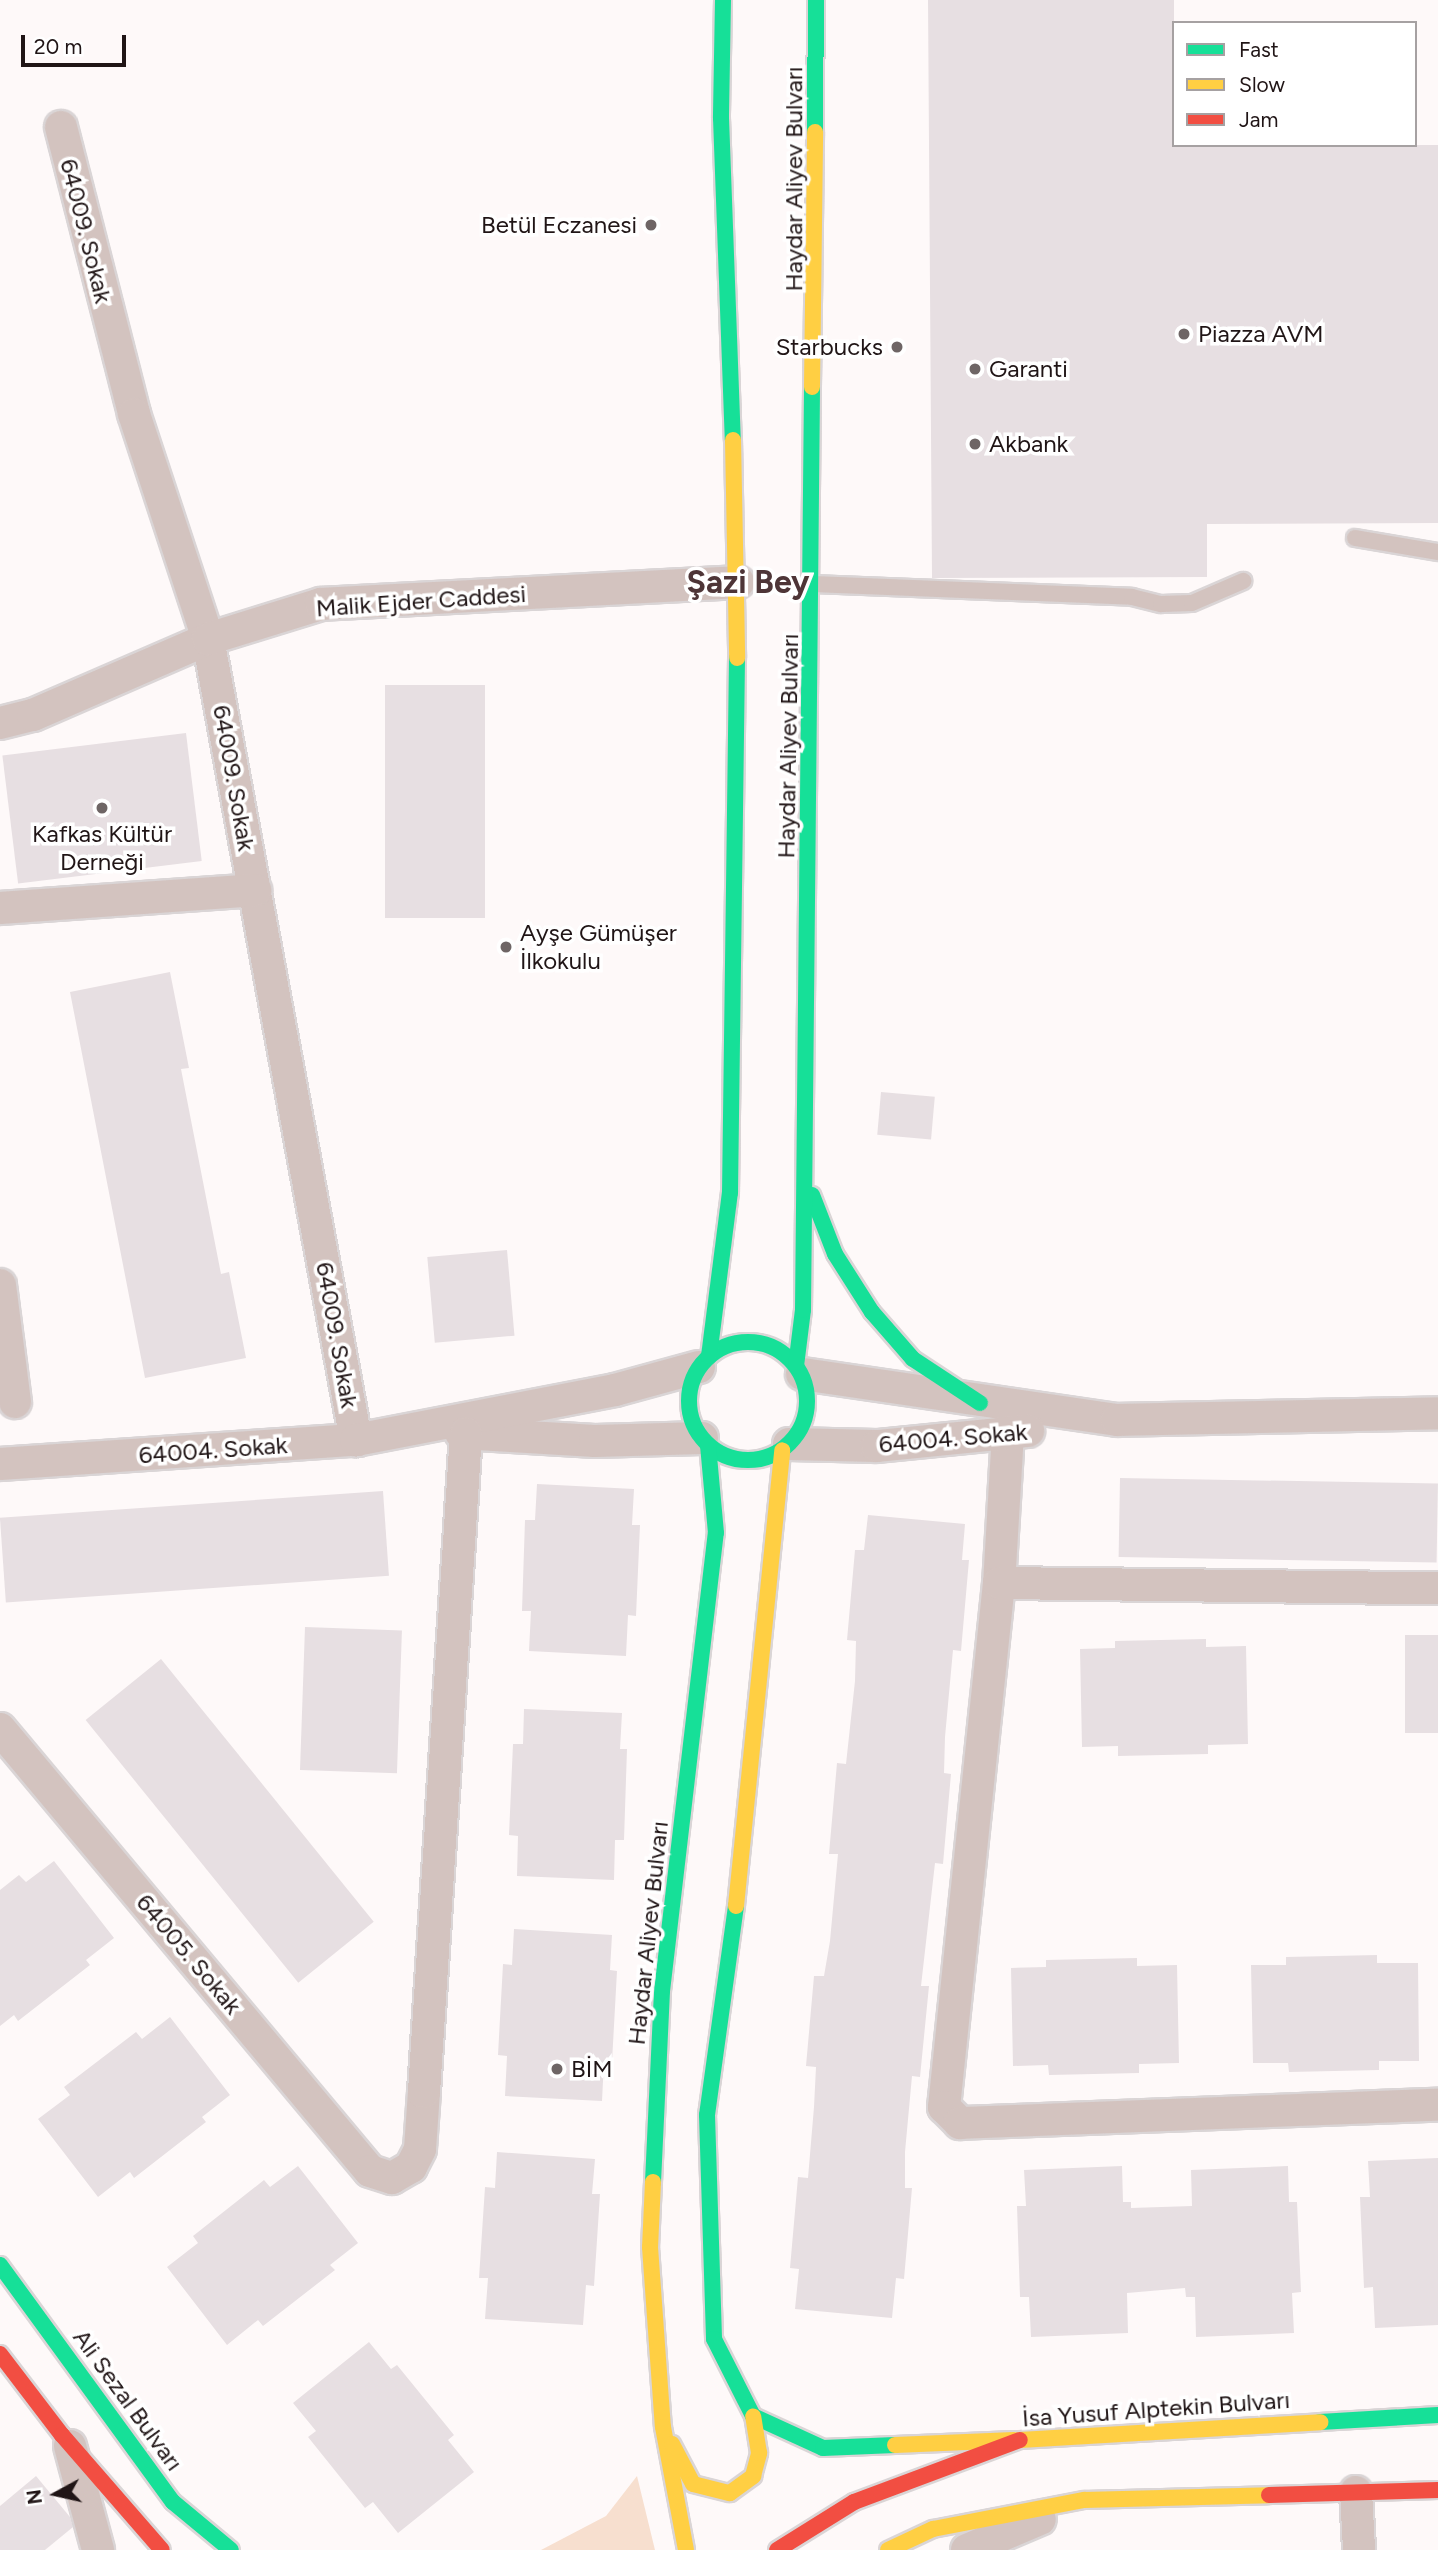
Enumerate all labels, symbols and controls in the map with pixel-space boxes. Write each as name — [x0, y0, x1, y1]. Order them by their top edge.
scale bar — [24, 21, 130, 65]
legend — [1172, 21, 1417, 147]
text: 20 m — [34, 34, 82, 59]
text: Fast — [1239, 37, 1279, 62]
street label: Haydar Aliyev Bulvarı — [780, 67, 808, 291]
text: Slow — [1239, 72, 1285, 97]
text: Jam — [1239, 107, 1278, 132]
street label: 64009. Sokak — [54, 156, 118, 306]
place label: Betül Eczanesi — [481, 211, 637, 239]
marker: Betül Eczanesi — [643, 217, 659, 233]
place label: Piazza AVM — [1198, 320, 1324, 348]
marker: Piazza AVM — [1176, 326, 1192, 342]
place label: Starbucks — [776, 333, 883, 361]
marker: Starbucks — [889, 339, 905, 355]
place label: Garanti — [989, 355, 1068, 383]
marker: Garanti — [967, 361, 983, 377]
place label: Akbank — [989, 430, 1068, 458]
marker: Akbank — [967, 436, 983, 452]
district label: Şazi Bey — [687, 563, 809, 601]
street label: Malik Ejder Caddesi — [315, 579, 527, 623]
street label: Haydar Aliyev Bulvarı — [772, 633, 804, 859]
street label: 64009. Sokak — [207, 703, 261, 853]
marker: Kafkas Kültür Derneği — [94, 800, 110, 816]
place label: Kafkas Kültür Derneği — [32, 820, 172, 876]
place label: Ayşe Gümüşer İlkokulu — [520, 919, 677, 975]
marker: Ayşe Gümüşer İlkokulu — [498, 939, 514, 955]
street label: 64009. Sokak — [310, 1260, 364, 1410]
street label: 64004. Sokak — [878, 1417, 1028, 1459]
street label: 64004. Sokak — [138, 1430, 288, 1470]
street label: Haydar Aliyev Bulvarı — [622, 1820, 674, 2046]
street label: 64005. Sokak — [130, 1888, 248, 2020]
place label: BİM — [571, 2055, 612, 2083]
marker: BİM — [549, 2061, 565, 2077]
street label: Ali Sezal Bulvarı — [67, 2324, 189, 2476]
street label: İsa Yusuf Alptekin Bulvarı — [1021, 2385, 1291, 2433]
north arrow — [21, 2459, 91, 2529]
text: N — [22, 2488, 47, 2506]

